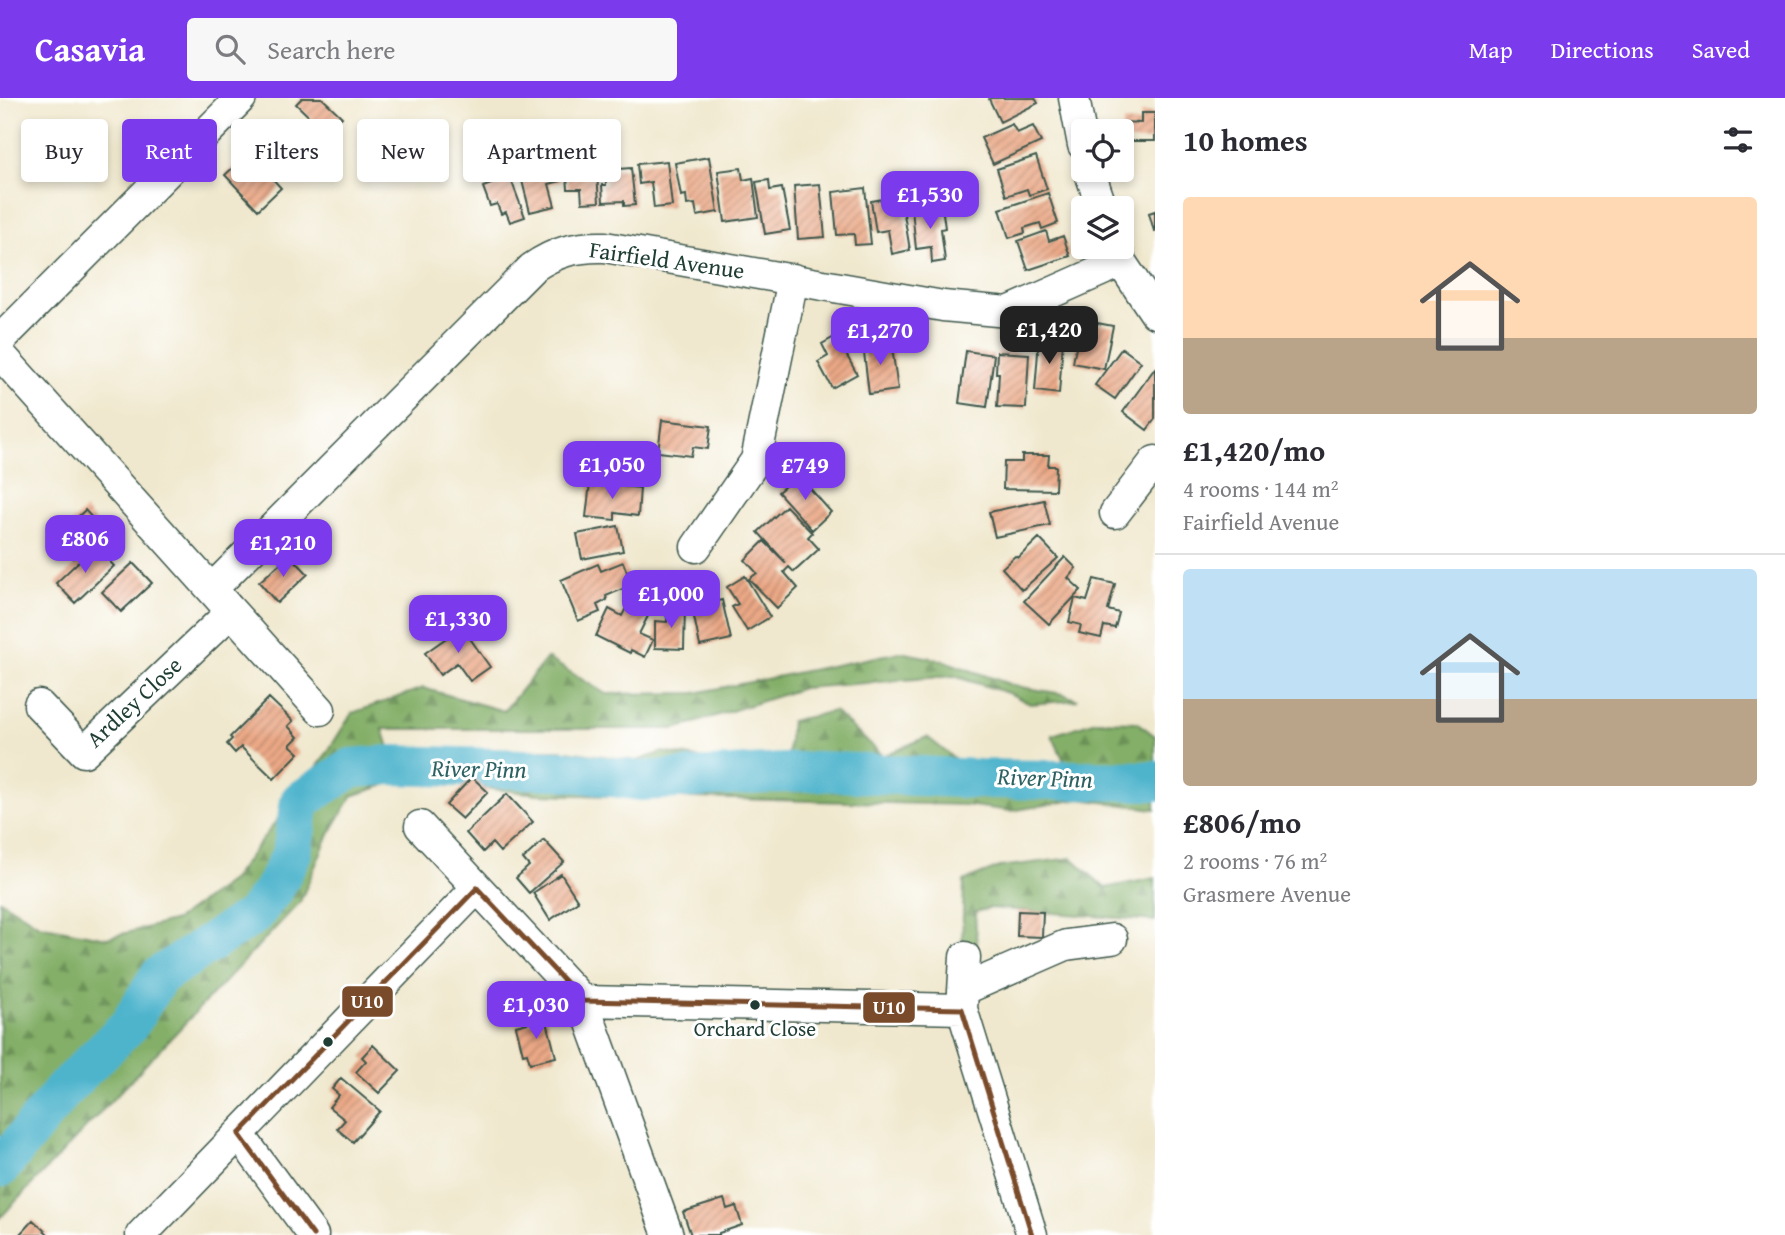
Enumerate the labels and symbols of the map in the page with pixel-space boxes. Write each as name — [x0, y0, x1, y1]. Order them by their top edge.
pin: £1,530 — [873, 172, 987, 231]
street label: Fairfield Avenue — [587, 232, 747, 287]
pin: £1,420 — [992, 306, 1106, 366]
pin: £1,270 — [823, 308, 937, 367]
pin: £1,050 — [555, 442, 669, 501]
pin: £749 — [764, 442, 846, 502]
pin: £806 — [44, 516, 126, 575]
pin: £1,210 — [226, 519, 340, 579]
pin: £1,000 — [614, 570, 728, 630]
pin: £1,330 — [401, 596, 515, 655]
street label: Ardley Close — [79, 649, 189, 755]
water label: River Pinn — [430, 750, 527, 787]
water label: River Pinn — [996, 758, 1093, 797]
pin: £1,030 — [479, 982, 593, 1041]
line badge: U10 — [341, 985, 394, 1018]
text: U10 — [351, 987, 383, 1015]
line badge: U10 — [862, 991, 916, 1024]
text: U10 — [873, 993, 905, 1021]
marker: Orchard Close — [748, 998, 762, 1012]
place label: Orchard Close — [694, 1013, 816, 1044]
unlabelled marker — [321, 1035, 335, 1049]

